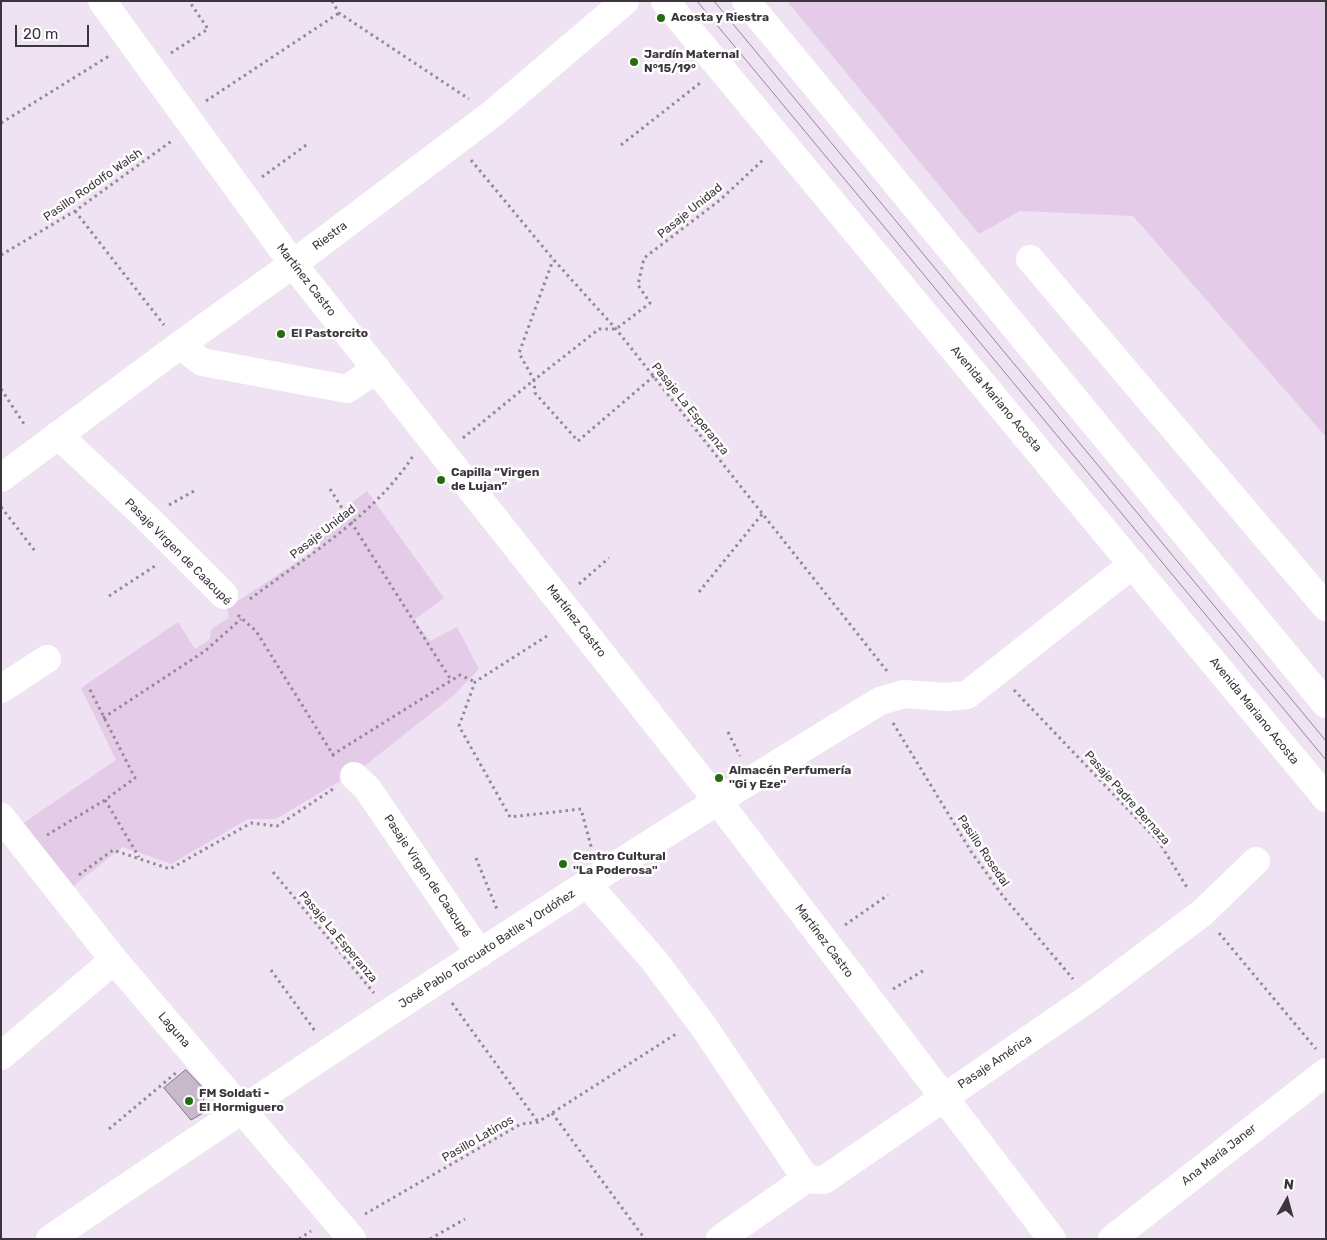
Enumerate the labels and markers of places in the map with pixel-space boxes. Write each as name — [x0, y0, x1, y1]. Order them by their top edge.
place label: Acosta y Riestra — [671, 11, 769, 25]
marker: Acosta y Riestra — [655, 12, 667, 24]
place label: Jardín Maternal N°15/19° — [644, 48, 739, 76]
marker: Jardín Maternal N°15/19° — [628, 56, 640, 68]
place label: El Pastorcito — [291, 327, 368, 341]
marker: El Pastorcito — [275, 328, 287, 340]
place label: Capilla “Virgen de Lujan” — [451, 466, 539, 494]
marker: Capilla “Virgen de Lujan” — [435, 474, 447, 486]
place label: Almacén Perfumería ''Gi y Eze'' — [729, 764, 851, 792]
marker: Almacén Perfumería ''Gi y Eze'' — [713, 772, 725, 784]
place label: Centro Cultural ''La Poderosa'' — [573, 850, 666, 878]
marker: Centro Cultural ''La Poderosa'' — [557, 858, 569, 870]
place label: FM Soldati - El Hormiguero — [199, 1087, 284, 1115]
marker: FM Soldati - El Hormiguero — [183, 1095, 195, 1107]

